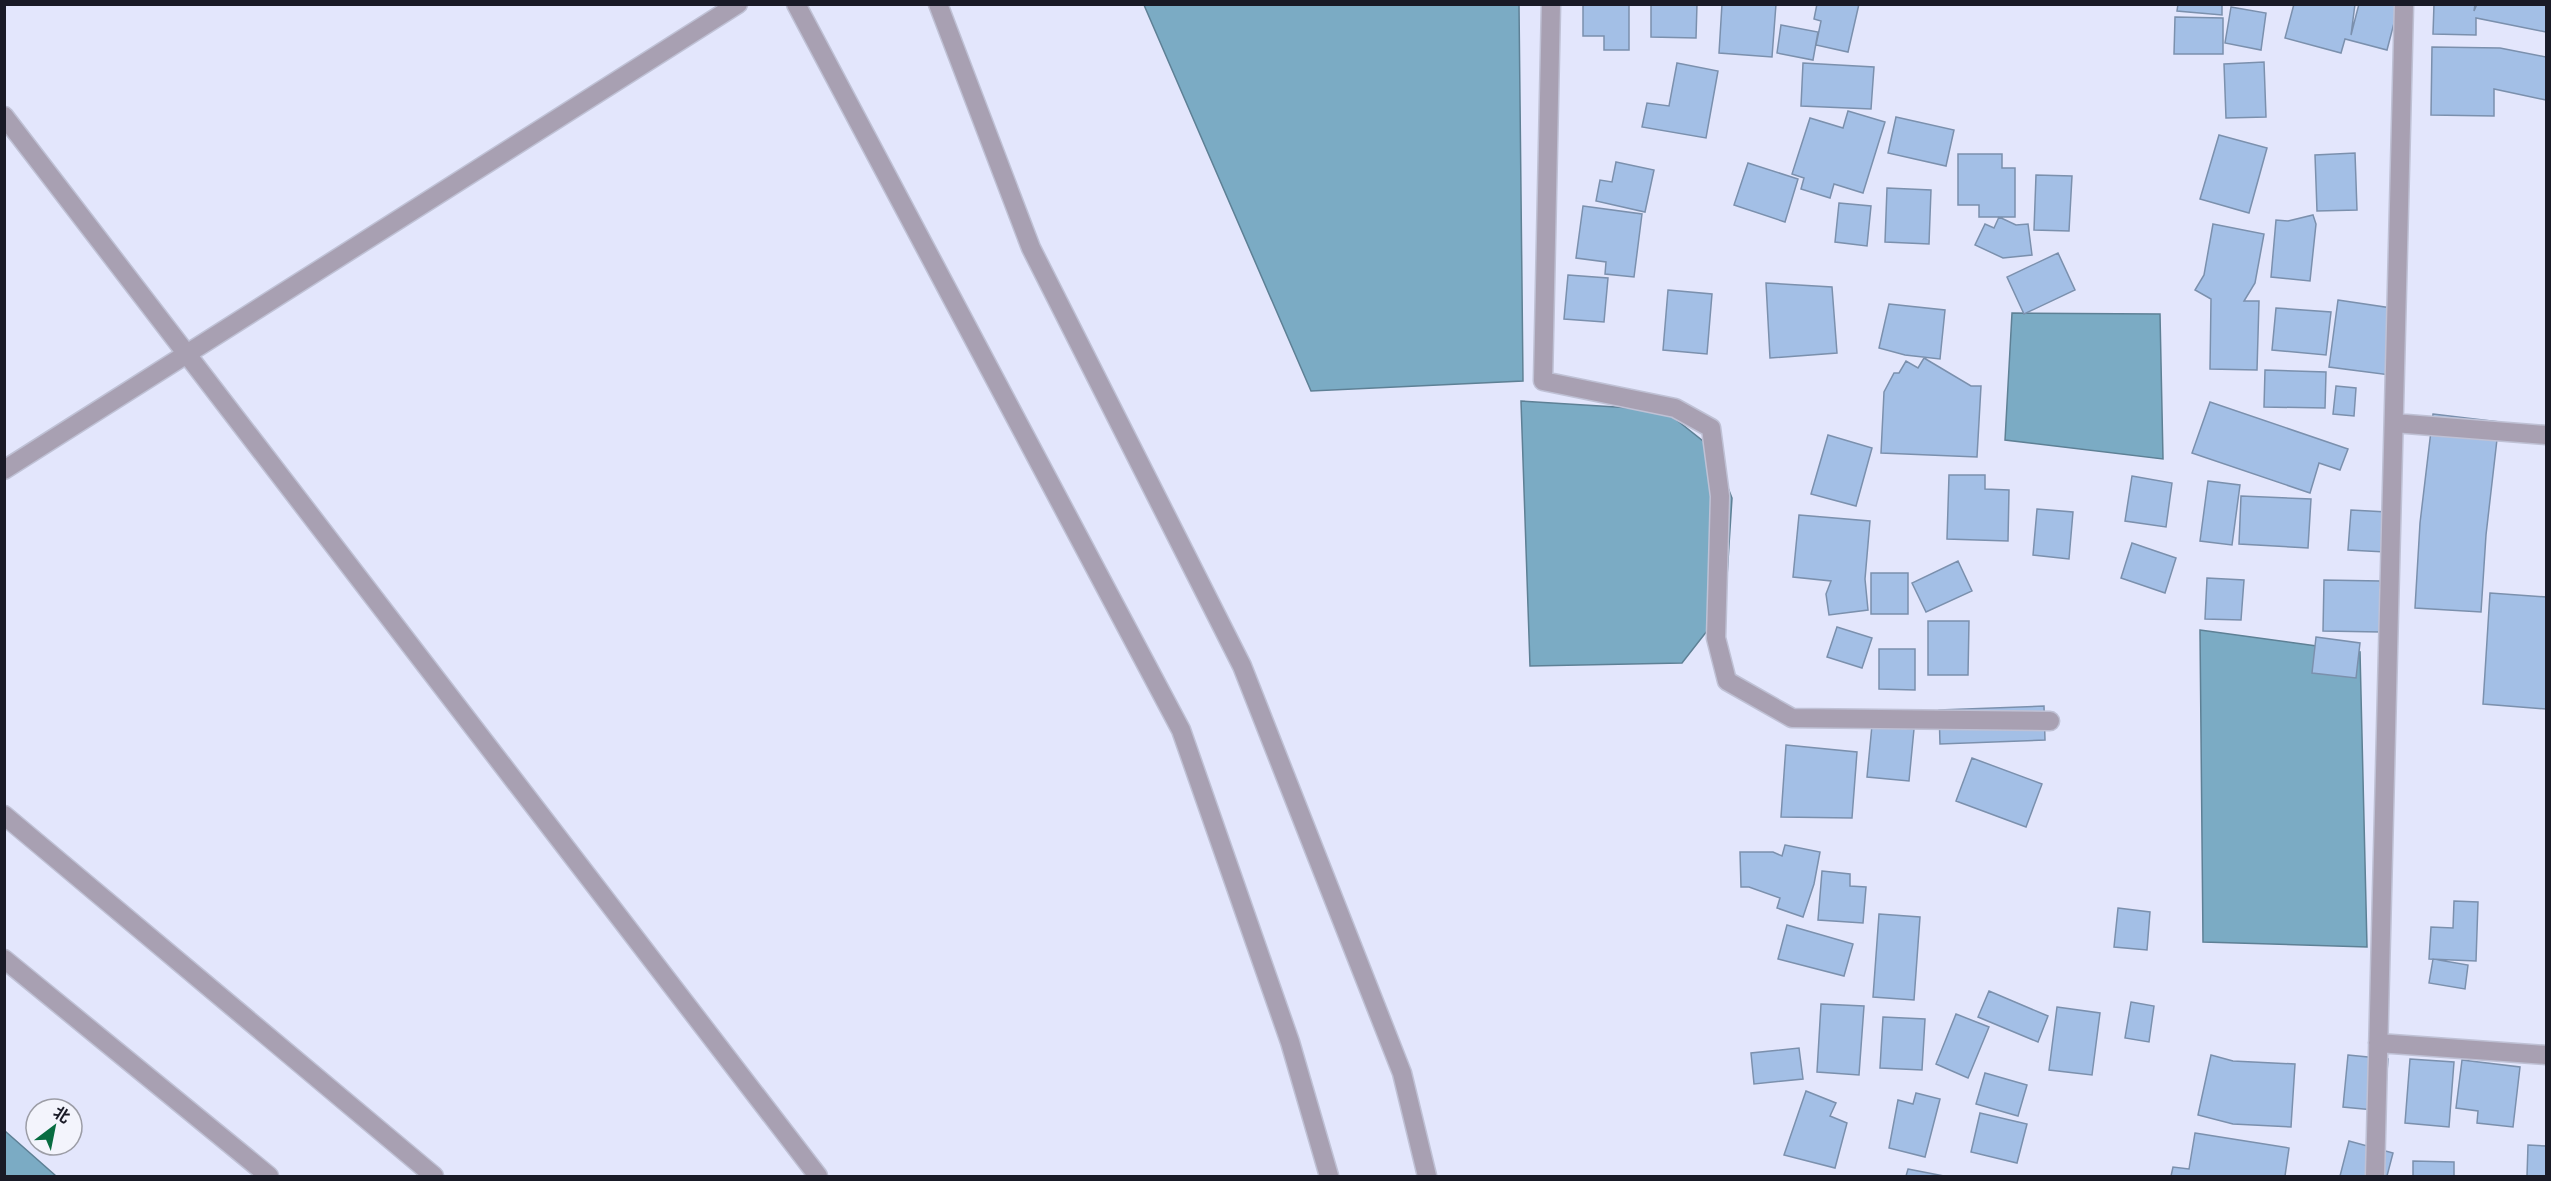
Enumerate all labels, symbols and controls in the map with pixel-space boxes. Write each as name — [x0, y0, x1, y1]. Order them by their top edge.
north arrow — [24, 1097, 84, 1157]
text: 北 — [50, 1102, 74, 1127]

